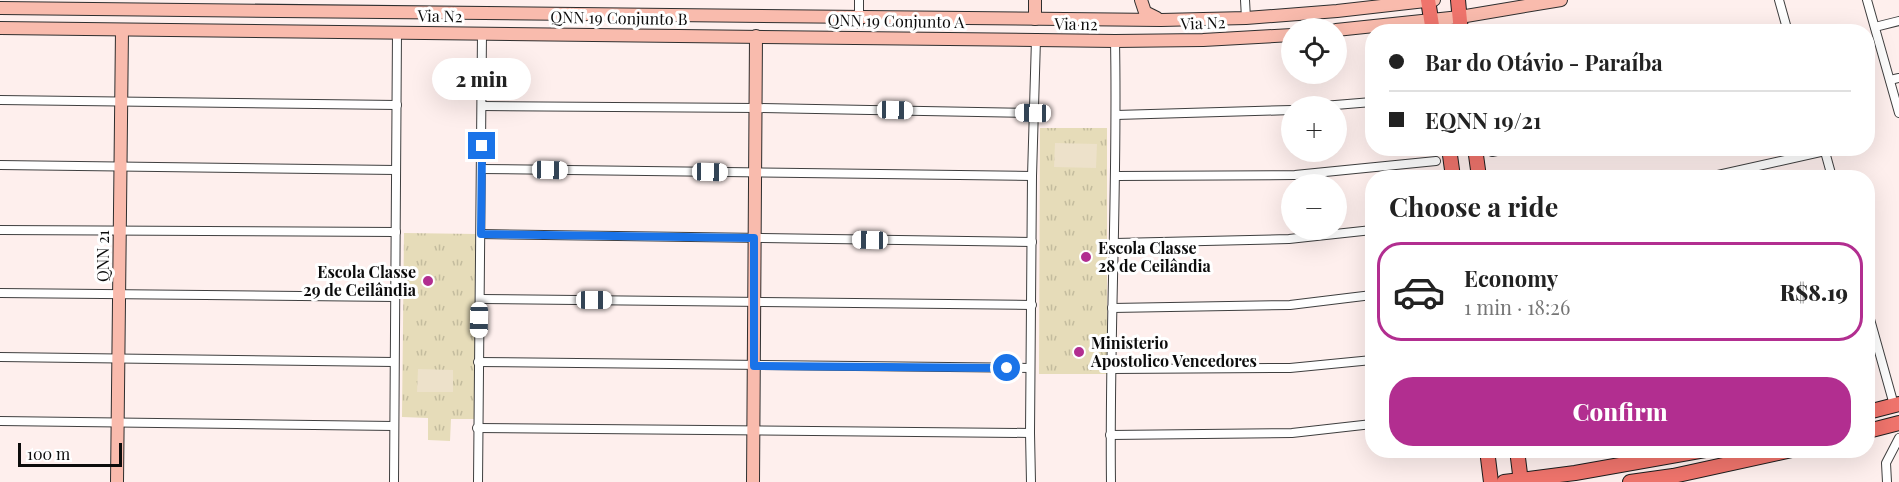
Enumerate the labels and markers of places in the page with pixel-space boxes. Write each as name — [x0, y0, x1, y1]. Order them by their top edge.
place label: Escola Classe 28 de Ceilândia — [1098, 237, 1212, 276]
marker: Escola Classe 28 de Ceilândia — [1079, 250, 1093, 264]
place label: Escola Classe 29 de Ceilândia — [303, 261, 417, 300]
marker: Escola Classe 29 de Ceilândia — [421, 274, 435, 288]
place label: Ministerio Apostolico Vencedores — [1090, 332, 1257, 371]
marker: Ministerio Apostolico Vencedores — [1072, 345, 1086, 359]

